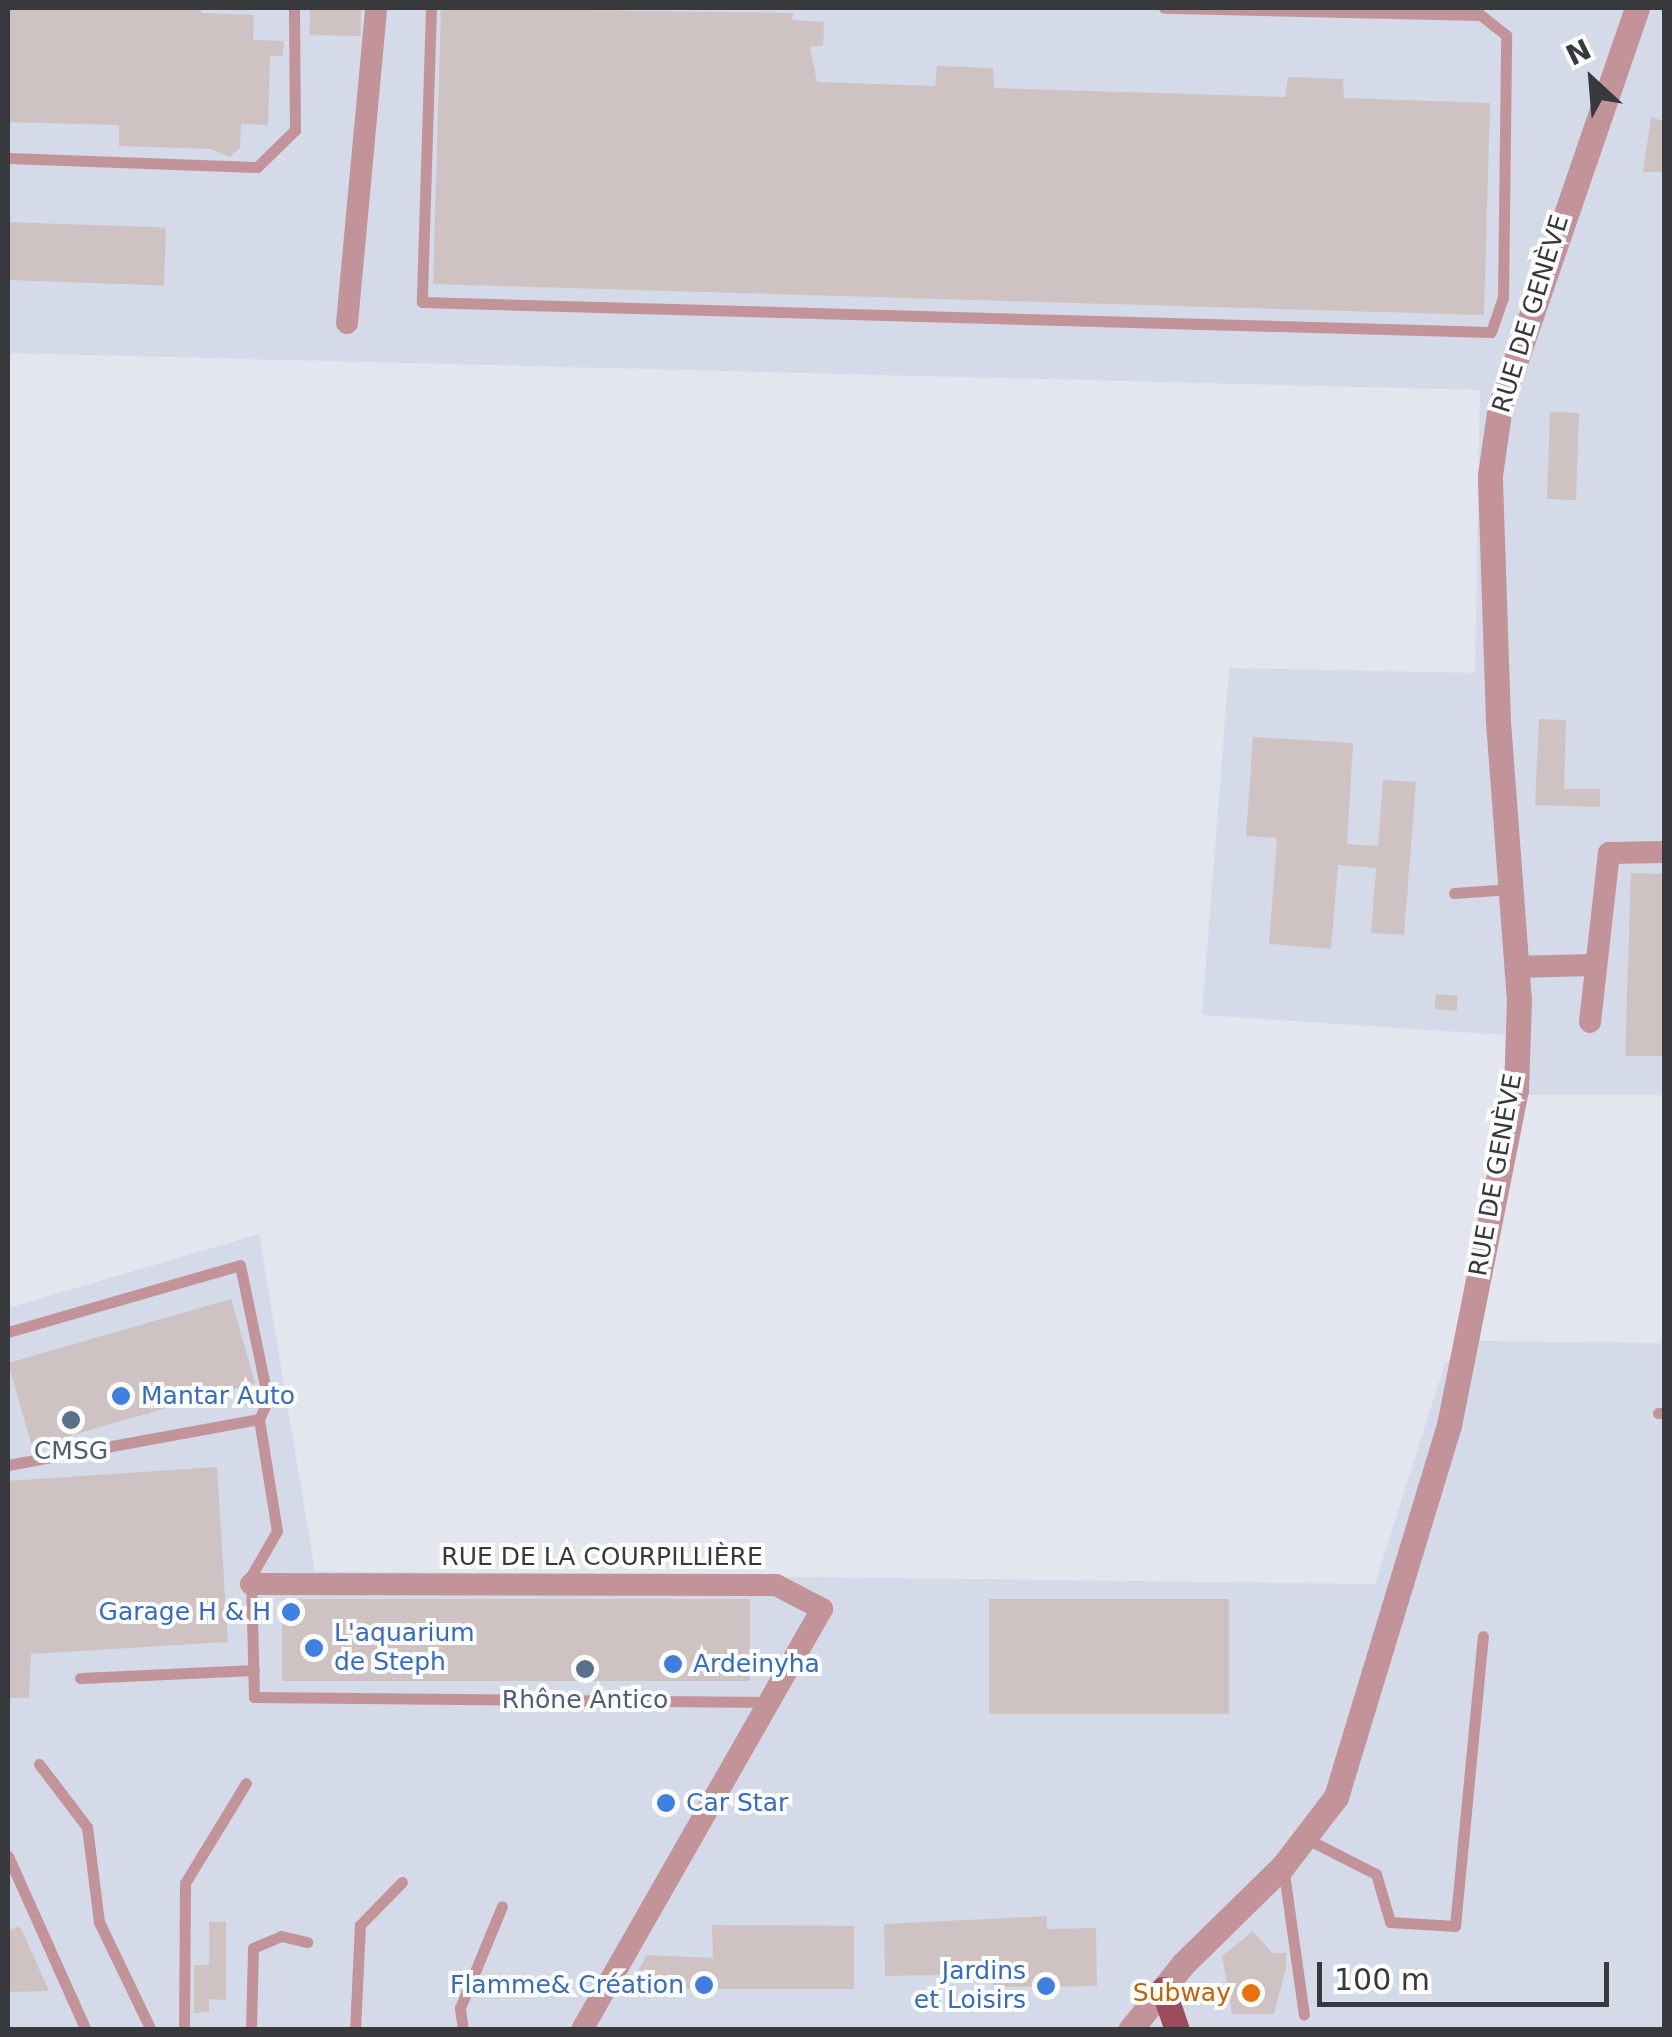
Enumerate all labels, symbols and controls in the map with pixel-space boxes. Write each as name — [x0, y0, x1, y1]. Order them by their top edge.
north arrow — [1542, 30, 1642, 130]
text: N — [1561, 33, 1596, 73]
street label: RUE DE GENÈVE — [1487, 212, 1575, 416]
street label: RUE DE GENÈVE — [1463, 1071, 1529, 1279]
place label: Mantar Auto — [141, 1381, 295, 1411]
marker: Mantar Auto — [110, 1385, 132, 1407]
marker: CMSG — [60, 1409, 82, 1431]
place label: CMSG — [34, 1436, 108, 1466]
street label: RUE DE LA COURPILLIÈRE — [441, 1542, 763, 1572]
place label: Garage H & H — [99, 1597, 271, 1627]
marker: Garage H & H — [280, 1601, 302, 1623]
place label: L'aquarium de Steph — [334, 1619, 475, 1678]
marker: L'aquarium de Steph — [303, 1637, 325, 1659]
place label: Ardeinyha — [693, 1649, 820, 1679]
marker: Ardeinyha — [662, 1653, 684, 1675]
marker: Rhône Antico — [574, 1658, 596, 1680]
place label: Rhône Antico — [502, 1685, 668, 1715]
place label: Car Star — [686, 1788, 788, 1818]
marker: Car Star — [655, 1792, 677, 1814]
scale bar — [1322, 1942, 1614, 2004]
place label: Jardins et Loisirs — [914, 1957, 1026, 2016]
text: 100 m — [1334, 1962, 1430, 1997]
place label: Flamme& Création — [450, 1970, 684, 2000]
marker: Flamme& Création — [693, 1974, 715, 1996]
marker: Jardins et Loisirs — [1035, 1975, 1057, 1997]
place label: Subway — [1133, 1978, 1231, 2008]
marker: Subway — [1240, 1982, 1262, 2004]

